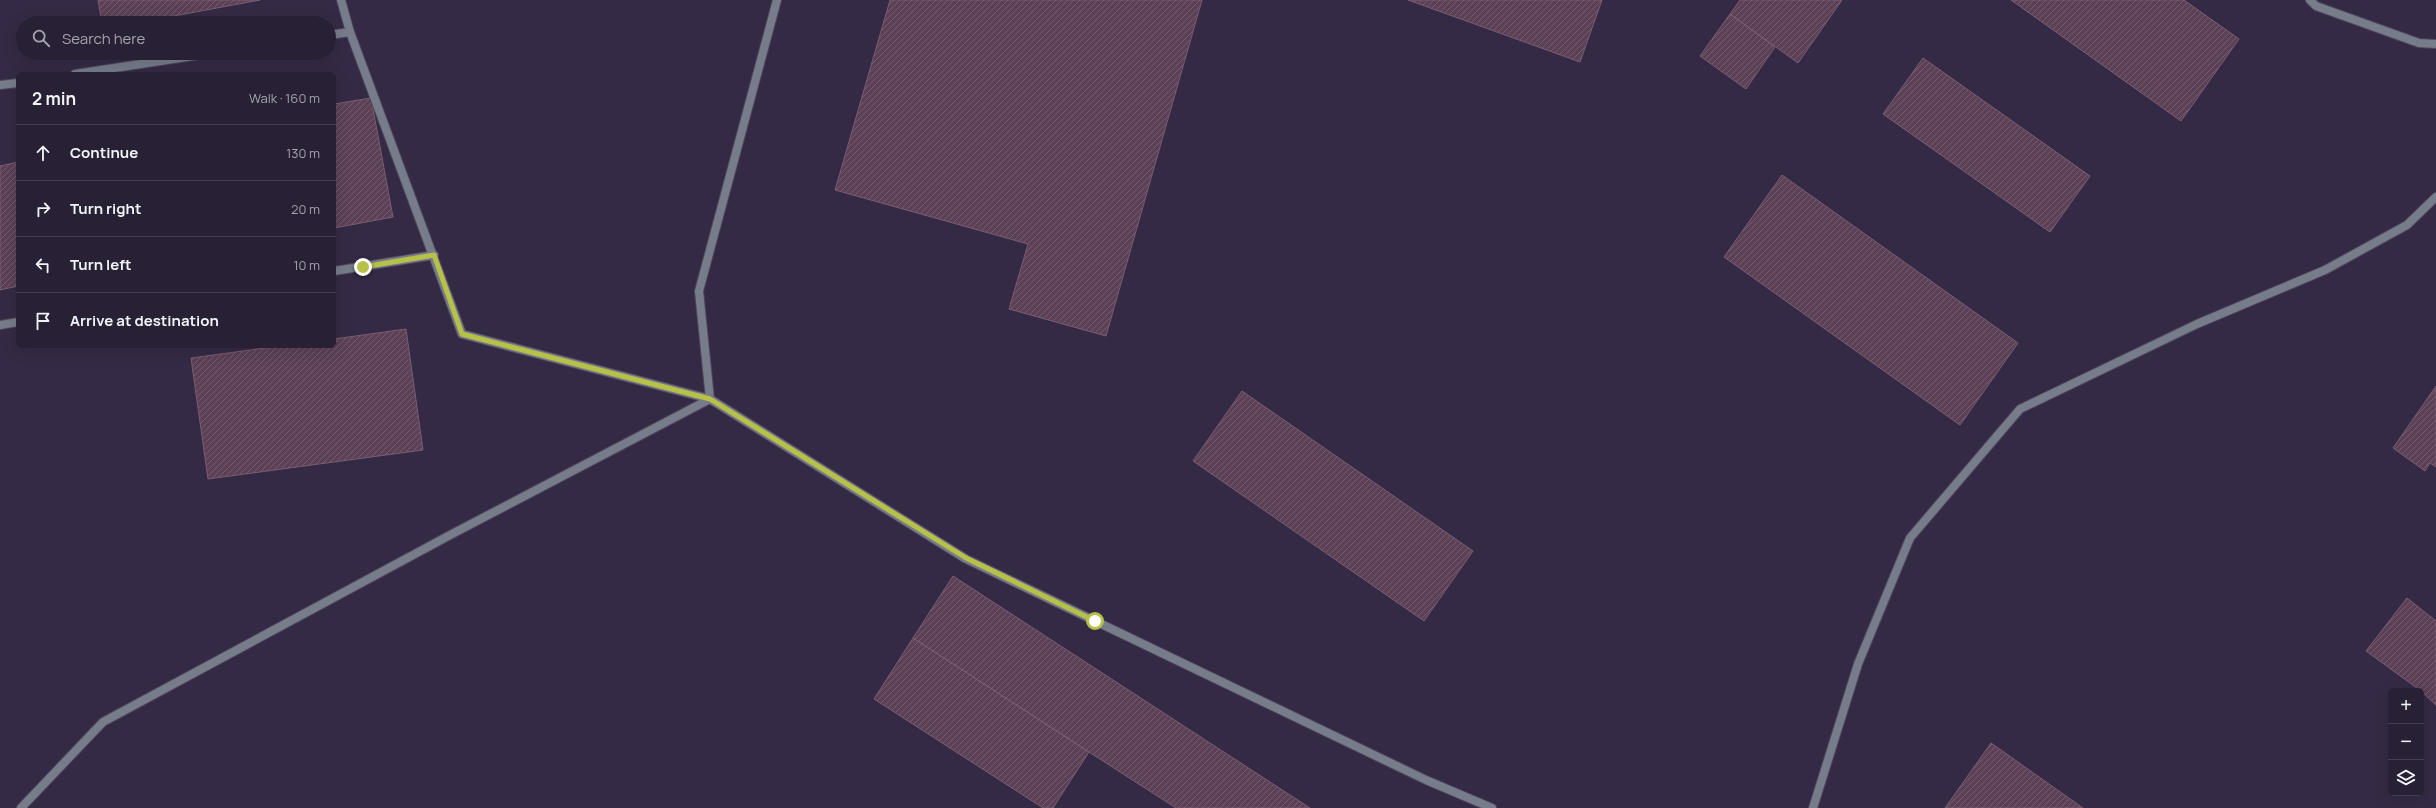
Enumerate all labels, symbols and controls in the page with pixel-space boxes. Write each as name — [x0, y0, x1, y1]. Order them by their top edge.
search box — [16, 16, 336, 60]
icon: search — [30, 27, 52, 49]
text: Search here — [62, 28, 145, 49]
text: 2 min — [32, 87, 76, 110]
text: Walk · 160 m — [249, 89, 320, 107]
icon: ahead — [32, 142, 54, 164]
text: Continue — [70, 142, 138, 163]
text: 130 m — [286, 144, 320, 162]
icon: right — [32, 198, 54, 220]
text: Turn right — [70, 198, 141, 219]
text: 20 m — [291, 200, 320, 218]
icon: left — [32, 254, 54, 276]
text: Turn left — [70, 254, 132, 275]
text: 10 m — [293, 256, 320, 274]
route end — [354, 258, 372, 276]
icon: arrive — [32, 310, 54, 332]
text: Arrive at destination — [70, 310, 219, 331]
route start — [1086, 612, 1104, 630]
map controls — [2388, 688, 2424, 796]
button: + — [2388, 688, 2424, 724]
button: − — [2388, 724, 2424, 760]
button: layers — [2388, 760, 2424, 796]

